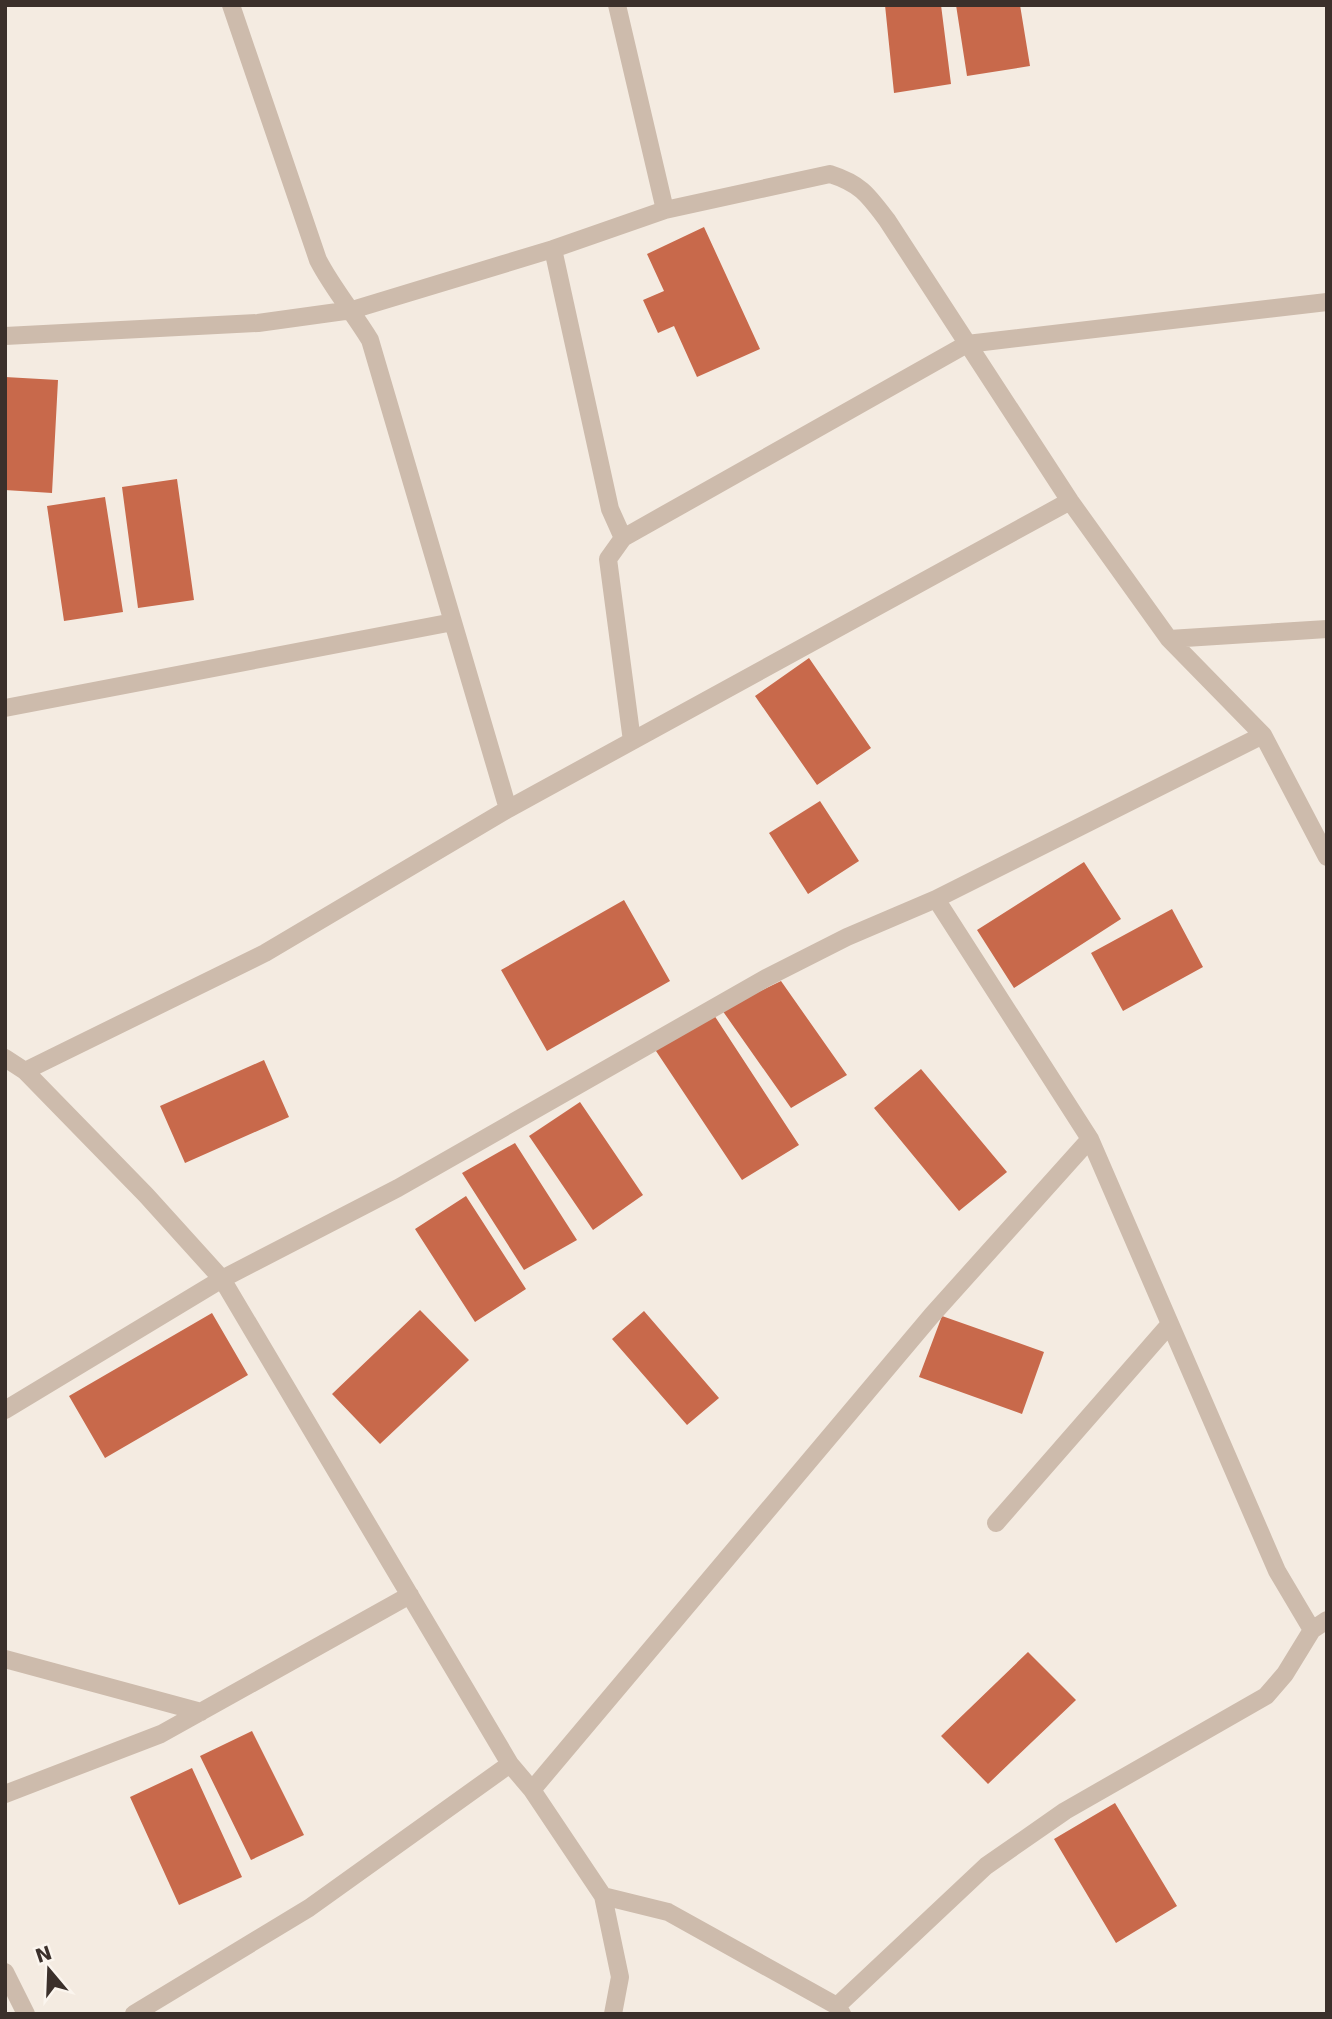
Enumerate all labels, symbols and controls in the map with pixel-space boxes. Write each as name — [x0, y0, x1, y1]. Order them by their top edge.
north arrow — [14, 1935, 84, 2005]
text: N — [32, 1941, 55, 1967]

